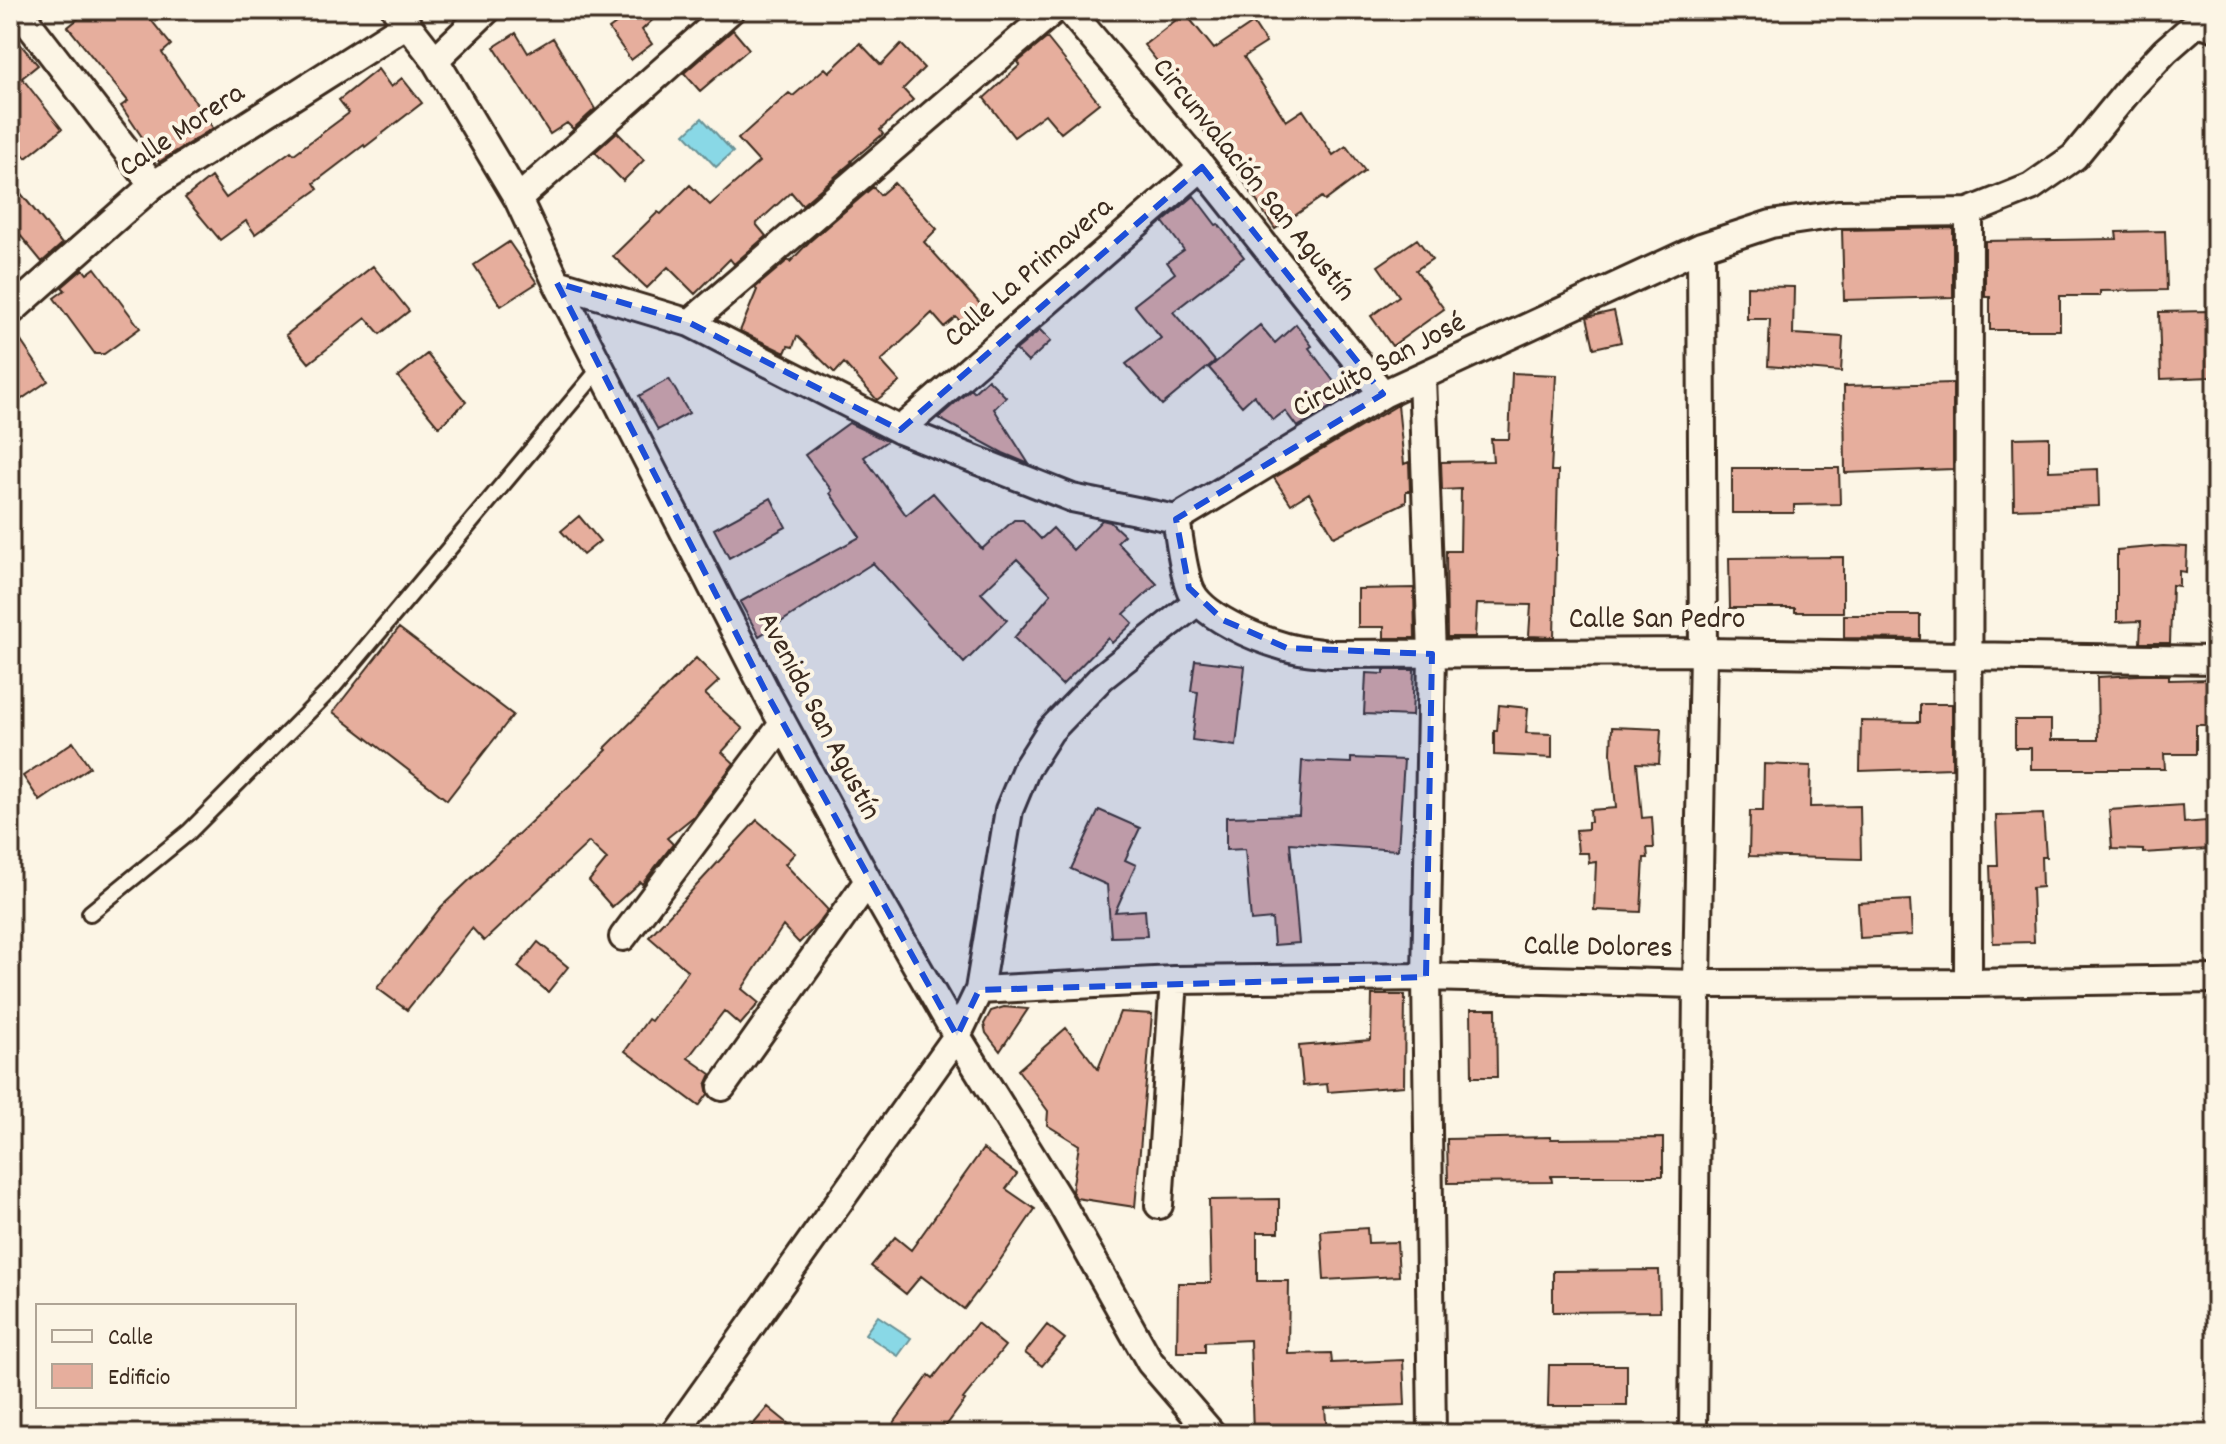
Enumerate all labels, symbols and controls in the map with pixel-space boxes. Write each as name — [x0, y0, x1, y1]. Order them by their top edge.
street label: Circunvalación San Agustín — [1140, 50, 1364, 312]
street label: Calle Morera — [111, 73, 255, 190]
street label: Calle La Primavera — [936, 188, 1125, 360]
street label: Circuito San José — [1286, 303, 1474, 431]
street label: Calle San Pedro — [1569, 600, 1745, 643]
street label: Avenida San Agustín — [744, 605, 890, 829]
street label: Calle Dolores — [1523, 926, 1673, 972]
legend — [36, 1304, 296, 1408]
text: Calle — [108, 1322, 153, 1356]
text: Edificio — [108, 1362, 170, 1396]

